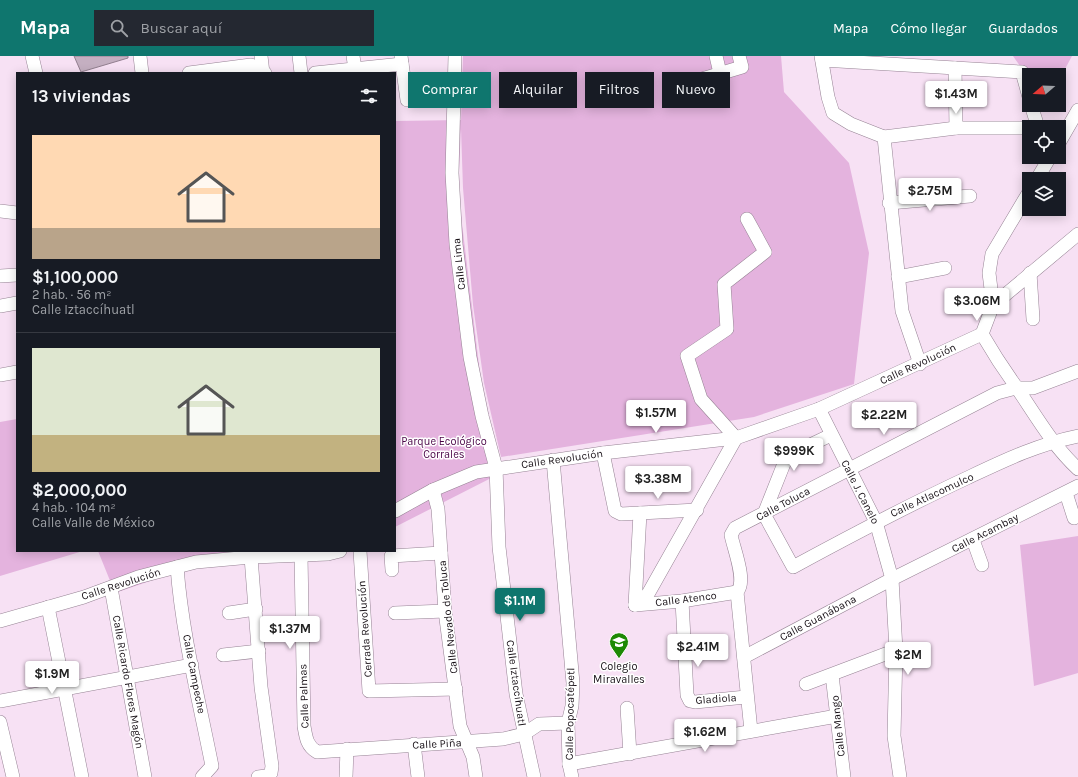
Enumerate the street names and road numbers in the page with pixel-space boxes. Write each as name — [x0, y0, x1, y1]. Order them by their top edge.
street label: Calle Lima — [450, 237, 468, 291]
street label: Calle Revolución — [878, 341, 958, 387]
street label: Calle Revolución — [520, 447, 604, 471]
street label: Calle J. Canelo — [838, 458, 882, 526]
street label: Calle Atlacomulco — [888, 470, 976, 520]
street label: Calle Toluca — [754, 484, 812, 524]
street label: Calle Acambay — [949, 511, 1021, 555]
street label: Calle Nevado de Toluca — [436, 560, 460, 674]
street label: Calle Revolución — [80, 565, 162, 603]
street label: Cerrada Revolución — [355, 580, 375, 678]
street label: Calle Atenco — [655, 589, 717, 609]
street label: Calle Guanábana — [777, 592, 859, 644]
street label: Calle Ricardo Flores Magón — [110, 614, 146, 750]
street label: Calle Campeche — [180, 633, 208, 715]
street label: Calle Iztaccíhuatl — [504, 639, 528, 727]
street label: Calle Palmas — [296, 663, 312, 728]
street label: Calle Popocatépetl — [563, 668, 577, 760]
street label: Gladiola — [695, 691, 737, 707]
street label: Calle Mango — [828, 695, 848, 757]
street label: Calle Piña — [412, 736, 462, 752]

